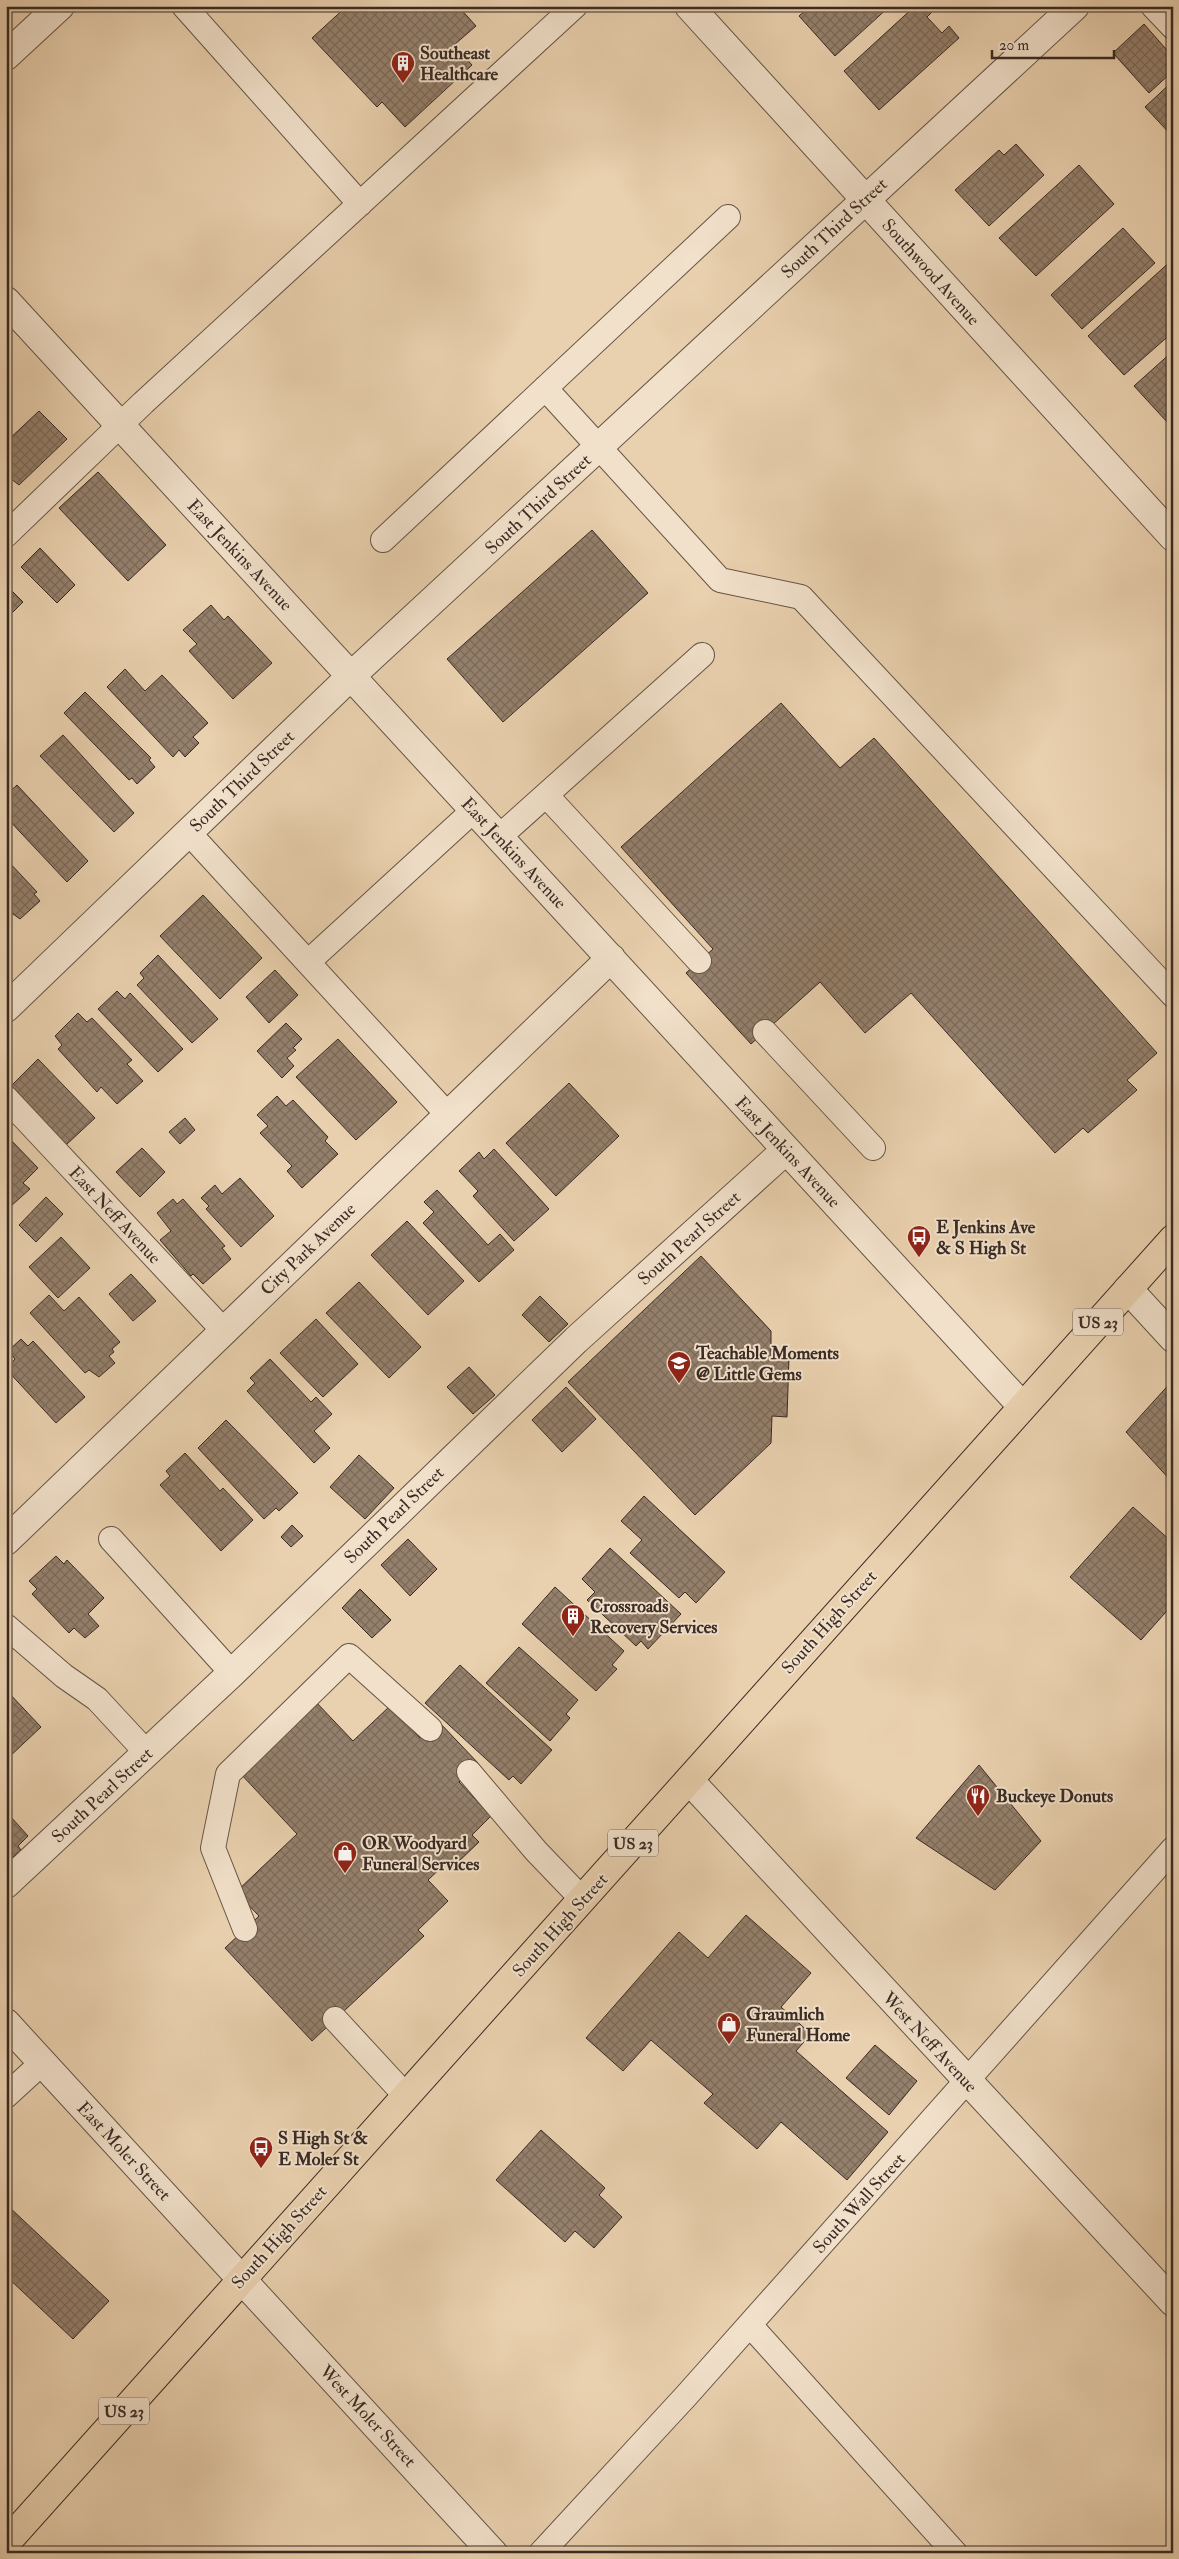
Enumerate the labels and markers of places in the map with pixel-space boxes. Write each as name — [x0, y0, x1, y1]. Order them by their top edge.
place label: Southeast Healthcare — [420, 42, 499, 86]
building icon: Southeast Healthcare — [390, 50, 416, 84]
place label: E Jenkins Ave & S High St — [936, 1216, 1036, 1260]
bus stop icon: E Jenkins Ave & S High St — [906, 1224, 932, 1258]
place label: Teachable Moments @ Little Gems — [695, 1342, 839, 1386]
school or university icon: Teachable Moments @ Little Gems — [666, 1350, 692, 1384]
place label: Crossroads Recovery Services — [590, 1595, 717, 1639]
building icon: Crossroads Recovery Services — [560, 1603, 586, 1637]
restaurant icon: Buckeye Donuts — [965, 1783, 991, 1817]
place label: Buckeye Donuts — [996, 1785, 1113, 1808]
place label: OR Woodyard Funeral Services — [362, 1832, 479, 1876]
shop icon: OR Woodyard Funeral Services — [332, 1840, 358, 1874]
place label: Graumlich Funeral Home — [746, 2003, 851, 2047]
shop icon: Graumlich Funeral Home — [716, 2011, 742, 2045]
place label: S High St & E Moler St — [278, 2127, 368, 2171]
bus stop icon: S High St & E Moler St — [248, 2135, 274, 2169]

